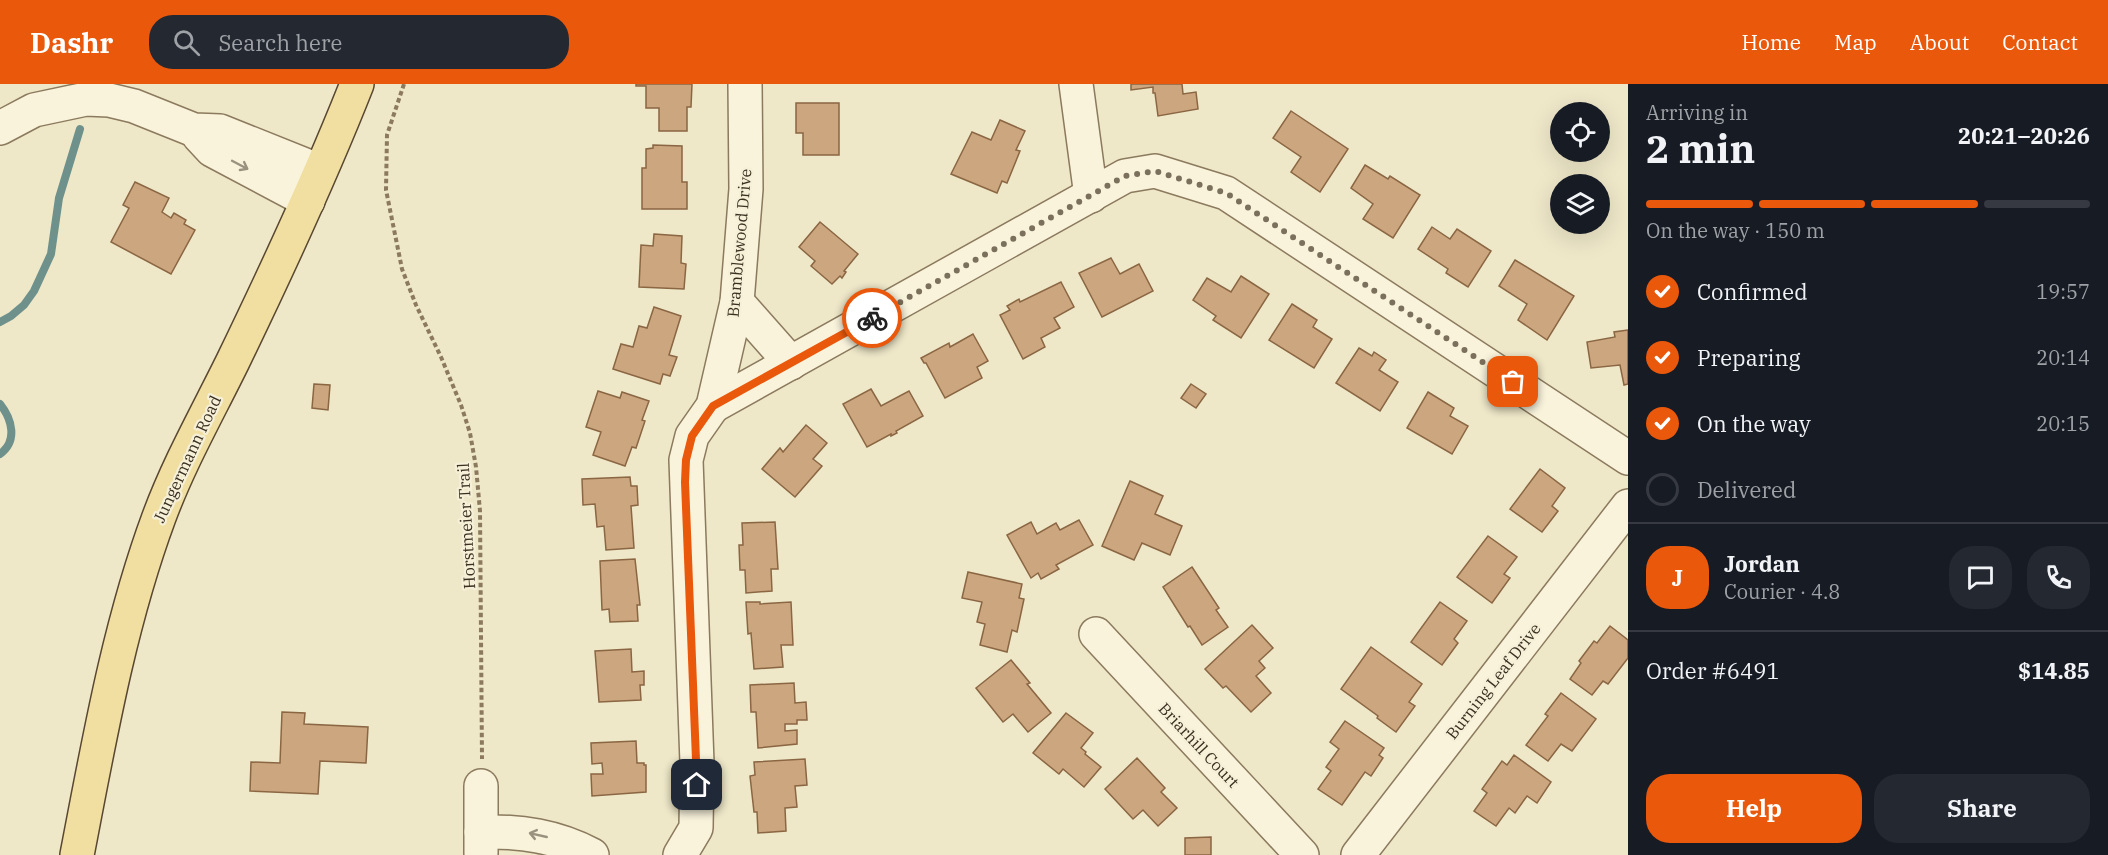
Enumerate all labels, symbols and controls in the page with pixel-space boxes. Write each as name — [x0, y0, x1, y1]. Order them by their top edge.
search box — [149, 15, 569, 69]
text: Dashr — [30, 24, 113, 61]
icon: search — [170, 26, 203, 59]
text: Search here — [218, 28, 342, 57]
text: Home — [1741, 28, 1801, 56]
text: Map — [1834, 28, 1877, 56]
text: About — [1910, 28, 1969, 56]
text: Contact — [2002, 28, 2078, 56]
text: Arriving in — [1646, 99, 1748, 126]
map controls — [1550, 102, 1610, 234]
button: locate — [1550, 102, 1610, 162]
text: 20:21–20:26 — [1958, 121, 2090, 150]
text: 2 min — [1646, 123, 1755, 174]
one-way arrow — [230, 160, 248, 171]
street label: Bramblewood Drive — [723, 168, 755, 318]
button: layers — [1550, 174, 1610, 234]
text: On the way · 150 m — [1646, 217, 1825, 244]
icon: check — [1646, 275, 1679, 308]
text: Confirmed — [1697, 277, 1808, 306]
text: 19:57 — [2036, 278, 2090, 305]
courier — [842, 288, 902, 348]
icon: bike — [856, 302, 889, 335]
icon: check — [1646, 341, 1679, 374]
text: Preparing — [1697, 343, 1801, 372]
text: 20:14 — [2036, 344, 2090, 371]
pin — [1487, 356, 1538, 407]
icon: bag — [1496, 365, 1529, 398]
street label: Jungermann Road — [149, 392, 225, 526]
icon: check — [1646, 407, 1679, 440]
text: On the way — [1697, 409, 1811, 438]
text: 20:15 — [2036, 410, 2090, 437]
street label: Horstmeier Trail — [453, 462, 479, 590]
text: Delivered — [1697, 475, 1796, 504]
button: chat — [1949, 546, 2012, 609]
button: phone — [2027, 546, 2090, 609]
text: Jordan — [1724, 549, 1800, 578]
text: J — [1672, 563, 1683, 592]
text: Courier · 4.8 — [1724, 578, 1840, 605]
street label: Burning Leaf Drive — [1441, 619, 1545, 743]
text: Order #6491 — [1646, 656, 1780, 685]
text: $14.85 — [2018, 656, 2090, 685]
street label: Briarhill Court — [1154, 698, 1244, 792]
pin — [671, 759, 722, 810]
icon: home — [680, 768, 713, 801]
button: Help — [1646, 774, 1862, 843]
button: Share — [1874, 774, 2090, 843]
one-way arrow — [529, 829, 548, 841]

